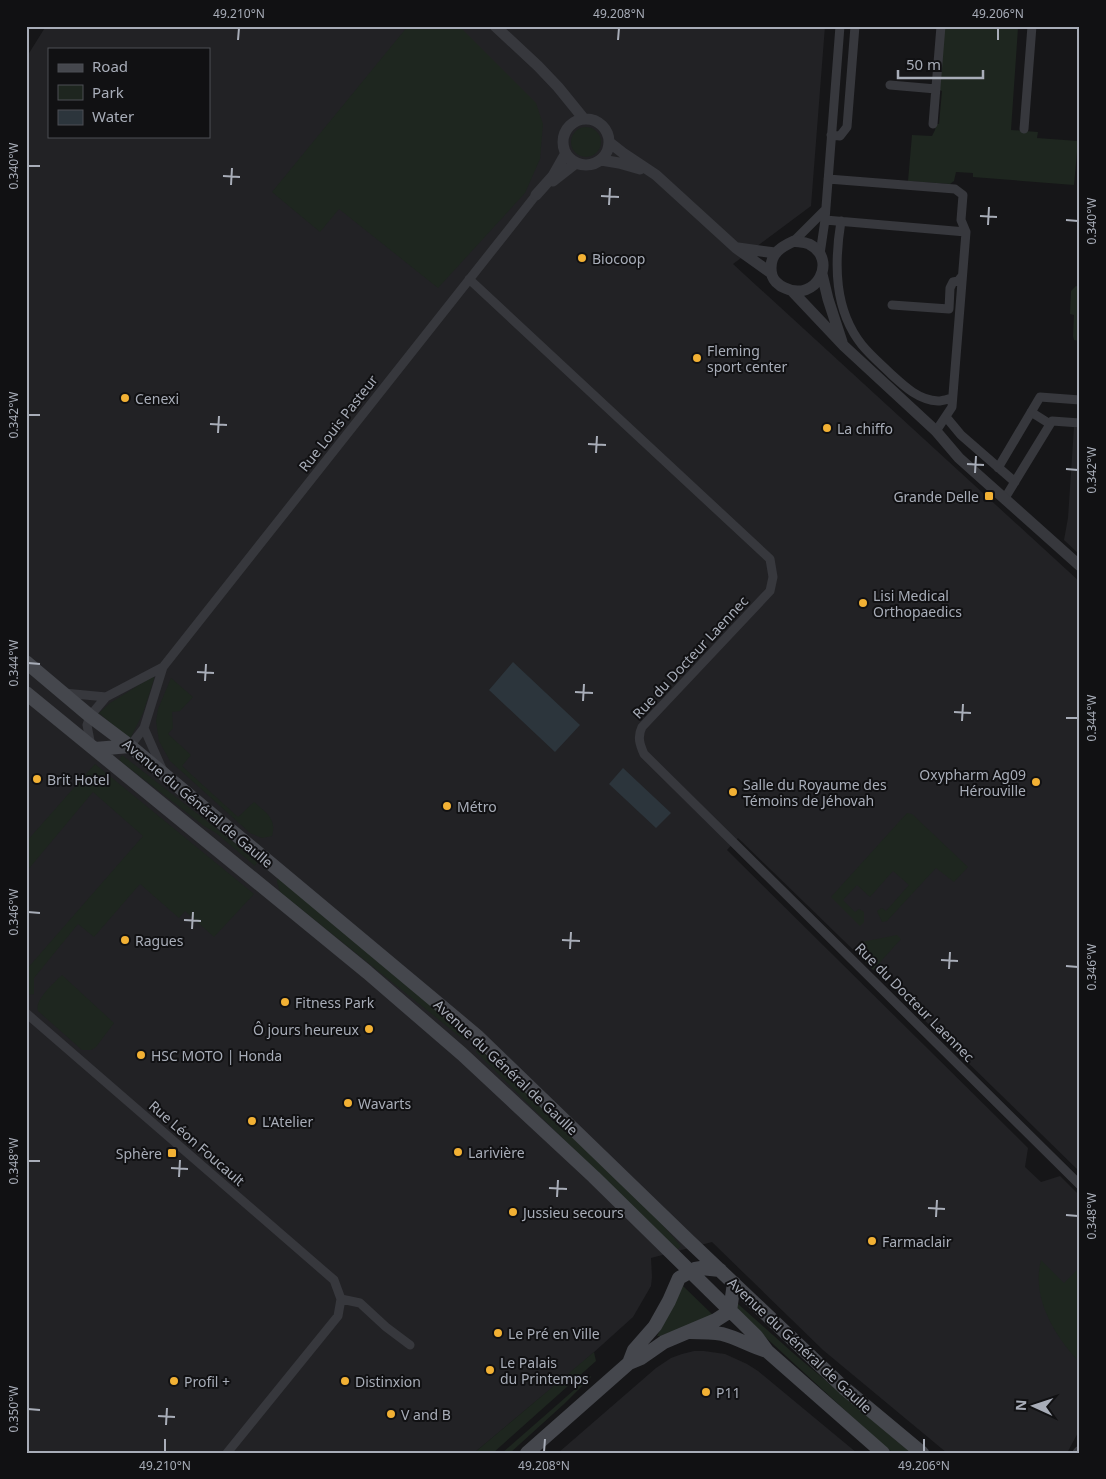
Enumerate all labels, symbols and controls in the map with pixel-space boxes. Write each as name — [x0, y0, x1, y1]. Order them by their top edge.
text: 49.210°N — [213, 5, 265, 22]
text: 49.208°N — [593, 5, 645, 22]
text: 49.206°N — [972, 5, 1024, 22]
legend — [48, 48, 210, 138]
scale bar — [898, 48, 984, 80]
text: 50 m — [906, 54, 941, 74]
text: Road — [92, 56, 128, 76]
text: Park — [92, 82, 124, 102]
text: Water — [92, 106, 134, 126]
text: 0.340°W — [5, 143, 22, 189]
text: 0.340°W — [1083, 198, 1100, 244]
place label: Biocoop — [592, 249, 645, 268]
marker: Biocoop — [576, 252, 588, 264]
place label: Fleming sport center — [707, 341, 787, 376]
marker: Fleming sport center — [691, 352, 703, 364]
street label: Rue Louis Pasteur — [294, 371, 382, 475]
place label: Cenexi — [135, 389, 179, 408]
text: 0.342°W — [5, 392, 22, 438]
marker: Cenexi — [119, 392, 131, 404]
place label: La chiffo — [837, 419, 893, 438]
marker: La chiffo — [821, 422, 833, 434]
text: 0.342°W — [1083, 447, 1100, 493]
place label: Grande Delle — [893, 487, 979, 506]
marker: Grande Delle — [983, 490, 995, 502]
place label: Lisi Medical Orthopaedics — [873, 586, 962, 621]
street label: Rue du Docteur Laennec — [628, 591, 752, 722]
marker: Lisi Medical Orthopaedics — [857, 597, 869, 609]
text: 0.344°W — [5, 640, 22, 686]
text: 0.344°W — [1083, 695, 1100, 741]
street label: Avenue du Général de Gaulle — [119, 734, 277, 872]
place label: Oxypharm Ag09 Hérouville — [919, 765, 1026, 800]
place label: Brit Hotel — [47, 770, 110, 789]
marker: Brit Hotel — [31, 773, 43, 785]
place label: Salle du Royaume des Témoins de Jéhovah — [743, 775, 887, 810]
marker: Oxypharm Ag09 Hérouville — [1030, 776, 1042, 788]
marker: Salle du Royaume des Témoins de Jéhovah — [727, 786, 739, 798]
place label: Métro — [457, 797, 497, 816]
marker: Métro — [441, 800, 453, 812]
text: 0.346°W — [5, 889, 22, 935]
place label: Ragues — [135, 931, 184, 950]
marker: Ragues — [119, 934, 131, 946]
street label: Rue du Docteur Laennec — [851, 938, 979, 1066]
text: 0.346°W — [1083, 944, 1100, 990]
place label: Fitness Park — [295, 993, 375, 1012]
street label: Avenue du Général de Gaulle — [430, 995, 582, 1139]
marker: Fitness Park — [279, 996, 291, 1008]
place label: Ô jours heureux — [253, 1020, 360, 1039]
marker: Ô jours heureux — [363, 1023, 375, 1035]
place label: HSC MOTO | Honda — [151, 1046, 282, 1065]
marker: HSC MOTO | Honda — [135, 1049, 147, 1061]
place label: Wavarts — [358, 1094, 411, 1113]
street label: Rue Léon Foucault — [145, 1096, 249, 1190]
marker: Wavarts — [342, 1097, 354, 1109]
place label: L'Atelier — [262, 1112, 313, 1131]
marker: L'Atelier — [246, 1115, 258, 1127]
text: 0.348°W — [5, 1138, 22, 1184]
place label: Larivière — [468, 1143, 525, 1162]
place label: Sphère — [116, 1144, 162, 1163]
marker: Larivière — [452, 1146, 464, 1158]
marker: Sphère — [166, 1147, 178, 1159]
text: 0.348°W — [1083, 1193, 1100, 1239]
place label: Jussieu secours — [521, 1203, 624, 1222]
marker: Jussieu secours — [507, 1206, 519, 1218]
place label: Farmaclair — [882, 1232, 952, 1251]
marker: Farmaclair — [866, 1235, 878, 1247]
street label: Avenue du Général de Gaulle — [724, 1273, 876, 1417]
place label: Le Pré en Ville — [508, 1324, 600, 1343]
marker: Le Pré en Ville — [492, 1327, 504, 1339]
place label: Le Palais du Printemps — [500, 1353, 589, 1388]
marker: Le Palais du Printemps — [484, 1364, 496, 1376]
place label: Profil + — [184, 1372, 230, 1391]
place label: Distinxion — [355, 1372, 421, 1391]
marker: Profil + — [168, 1375, 180, 1387]
marker: Distinxion — [339, 1375, 351, 1387]
north arrow — [1008, 1382, 1058, 1432]
place label: P11 — [716, 1383, 741, 1402]
text: 0.350°W — [5, 1386, 22, 1432]
marker: P11 — [700, 1386, 712, 1398]
text: N — [1011, 1399, 1030, 1411]
place label: V and B — [401, 1405, 451, 1424]
marker: V and B — [385, 1408, 397, 1420]
text: 49.210°N — [139, 1457, 191, 1474]
text: 49.208°N — [518, 1457, 570, 1474]
text: 49.206°N — [898, 1457, 950, 1474]

